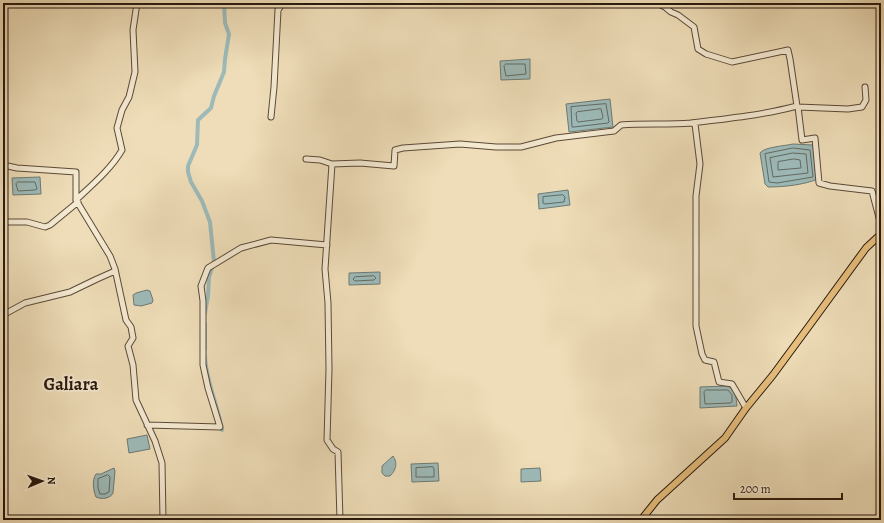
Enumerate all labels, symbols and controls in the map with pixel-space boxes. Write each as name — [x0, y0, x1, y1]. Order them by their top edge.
district label: Galiara — [44, 372, 99, 396]
north arrow — [22, 461, 62, 501]
scale bar — [734, 475, 842, 501]
text: N — [44, 476, 59, 485]
text: 200 m — [740, 481, 771, 497]

